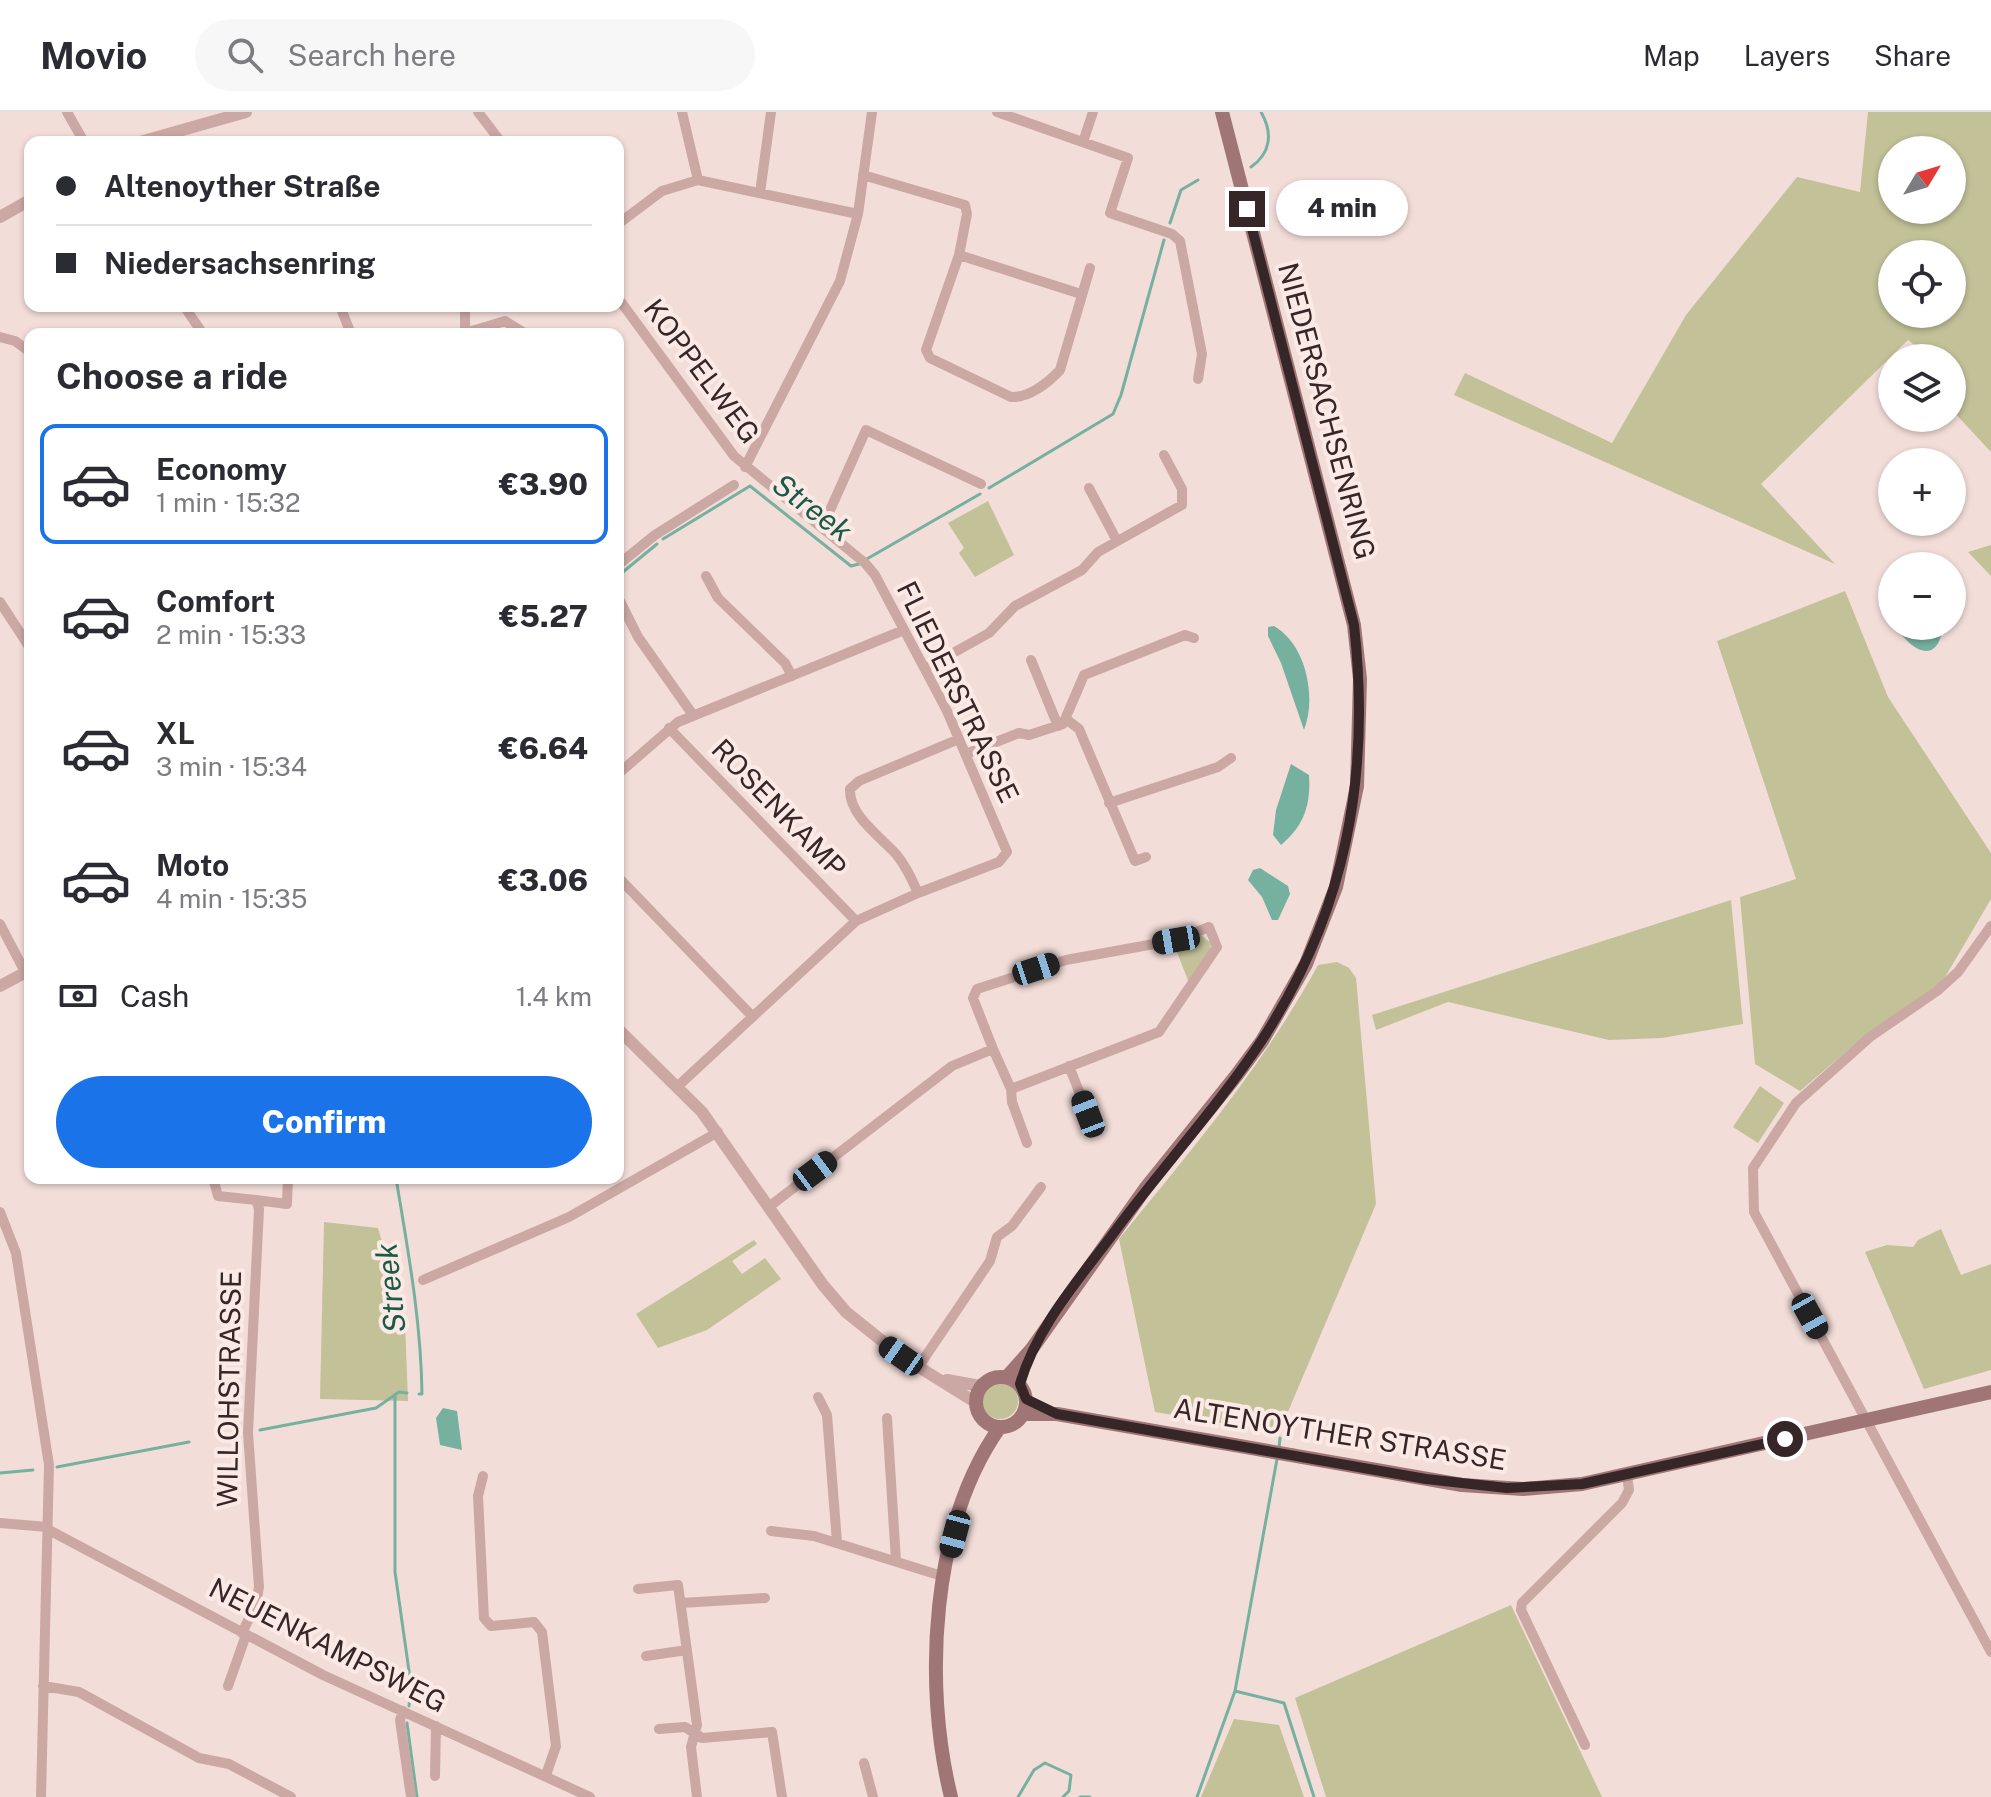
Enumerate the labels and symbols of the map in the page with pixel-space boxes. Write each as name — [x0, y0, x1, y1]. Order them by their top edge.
north arrow — [1878, 136, 1966, 224]
callout: 4 min — [1275, 181, 1407, 237]
route end — [1229, 191, 1265, 227]
street label: NIEDERSACHSENRING — [1272, 259, 1383, 563]
street label: KOPPELWEG — [638, 292, 767, 449]
water label: Streek — [766, 466, 860, 549]
street label: FLIEDERSTRASSE — [891, 576, 1026, 808]
street label: ROSENKAMP — [706, 732, 853, 883]
car — [1150, 924, 1202, 956]
car — [1009, 950, 1063, 988]
car — [1068, 1087, 1108, 1141]
car — [789, 1147, 841, 1195]
water label: Streek — [367, 1241, 413, 1335]
street label: WILLOHSTRASSE — [210, 1270, 247, 1508]
car — [1788, 1289, 1832, 1343]
car — [874, 1332, 928, 1380]
street label: ALTENOYTHER STRASSE — [1171, 1391, 1509, 1476]
route start — [1767, 1421, 1803, 1457]
car — [937, 1508, 973, 1560]
street label: NEUENKAMPSWEG — [204, 1570, 452, 1719]

